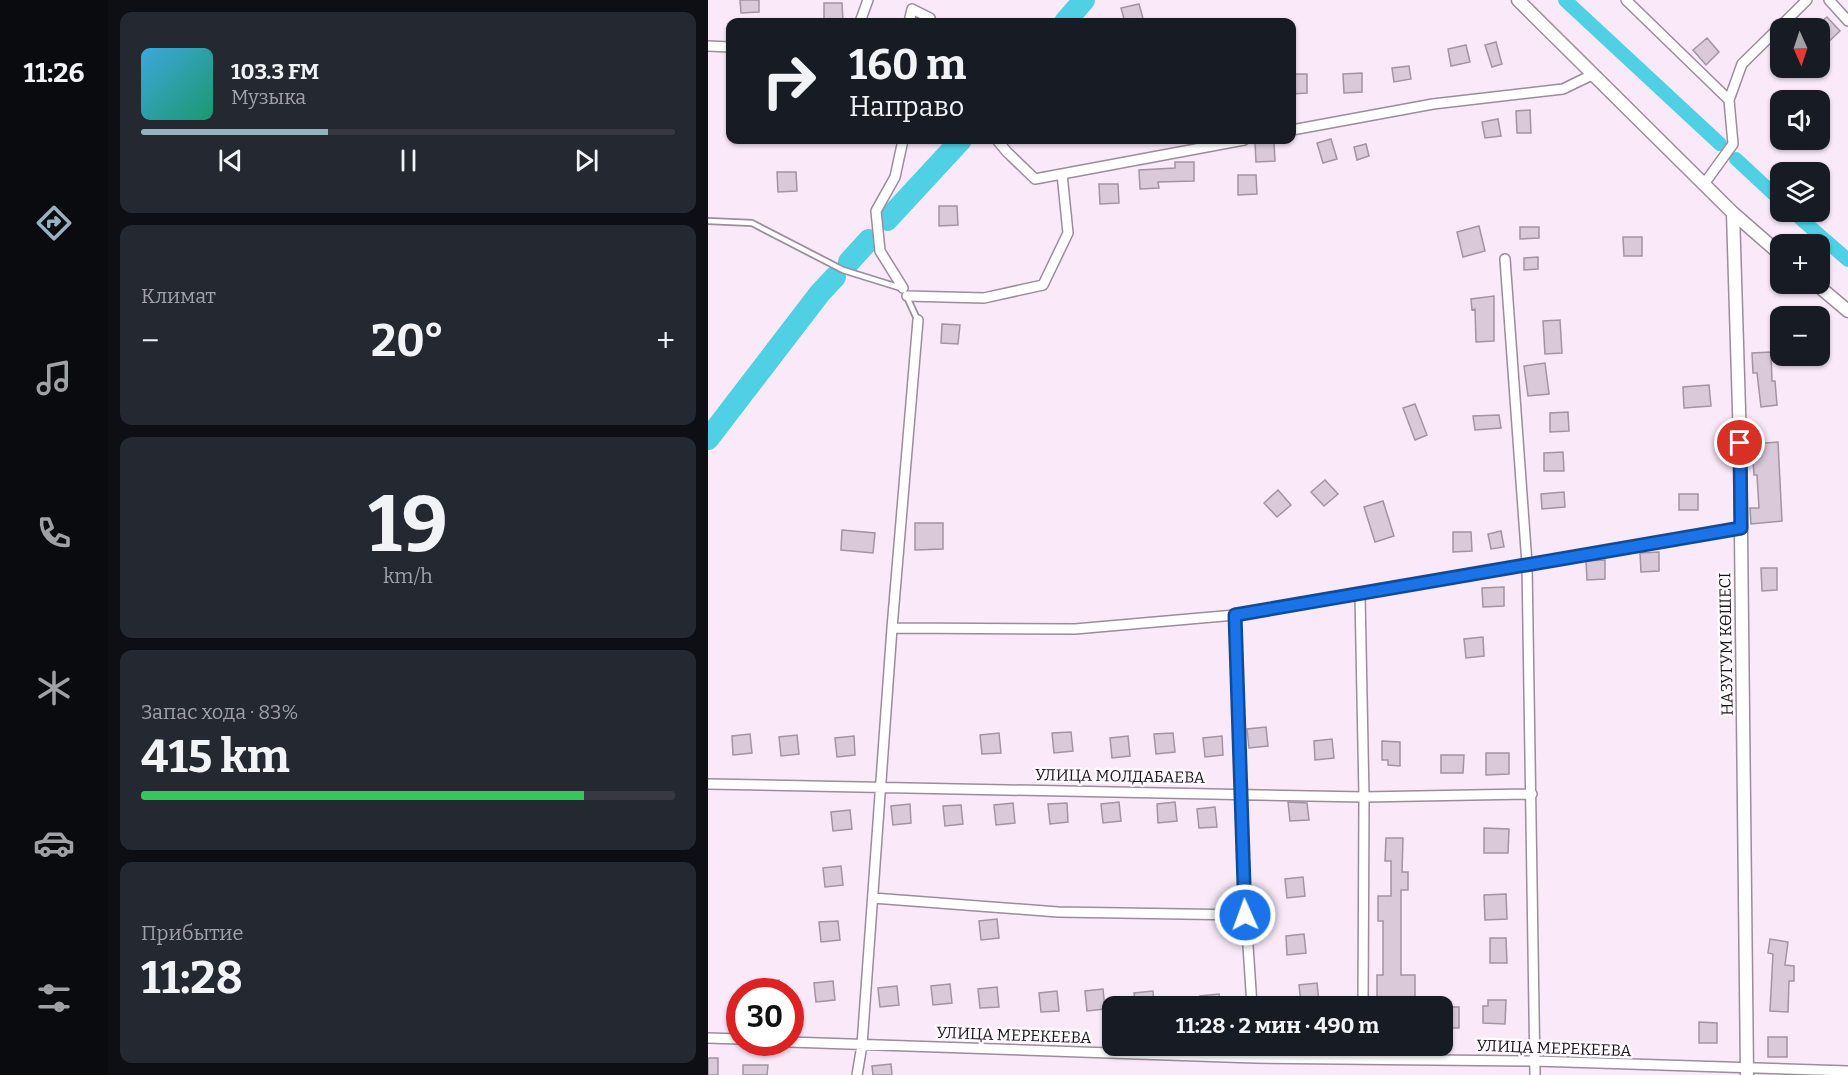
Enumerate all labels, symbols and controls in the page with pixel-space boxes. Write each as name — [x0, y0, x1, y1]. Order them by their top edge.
north arrow — [1770, 18, 1830, 78]
map controls — [1770, 18, 1830, 366]
text: 160 m — [849, 40, 966, 90]
icon: right — [750, 42, 828, 120]
text: 11:26 — [24, 57, 84, 89]
text: 103.3 FM — [231, 58, 319, 85]
text: Музыка — [231, 85, 306, 109]
button: sound — [1770, 90, 1830, 150]
text: Направо — [849, 91, 964, 123]
icon: previous — [214, 144, 247, 177]
icon: pause — [392, 144, 425, 177]
icon: next — [570, 144, 603, 177]
button: layers — [1770, 162, 1830, 222]
icon: directions — [33, 202, 75, 244]
button: + — [1770, 234, 1830, 294]
text: Климат — [141, 284, 216, 308]
button: − — [1770, 306, 1830, 366]
text: 20° — [371, 314, 444, 368]
text: − — [141, 321, 159, 361]
text: + — [656, 321, 675, 361]
icon: music — [33, 357, 75, 399]
pin — [1714, 417, 1765, 468]
icon: arrive — [1723, 426, 1756, 459]
text: 19 — [368, 478, 448, 572]
icon: phone — [33, 512, 75, 554]
text: km/h — [383, 564, 433, 588]
street label: НАЗУГУМ КӨШЕСІ — [1715, 572, 1737, 716]
icon: climate — [33, 667, 75, 709]
text: Запас хода · 83% — [141, 700, 298, 724]
text: 415 km — [141, 730, 290, 784]
street label: УЛИЦА МОЛДАБАЕВА — [1035, 765, 1206, 787]
icon: car — [33, 822, 75, 864]
position arrow — [1213, 883, 1277, 947]
text: Прибытие — [141, 921, 243, 945]
text: 11:28 — [141, 951, 243, 1005]
icon: filters — [33, 977, 75, 1019]
speed limit sign: 30 — [726, 978, 804, 1056]
text: 11:28 · 2 мин · 490 m — [1176, 1012, 1379, 1039]
street label: УЛИЦА МЕРЕКЕЕВА — [936, 1023, 1093, 1047]
street label: УЛИЦА МЕРЕКЕЕВА — [1476, 1036, 1633, 1060]

